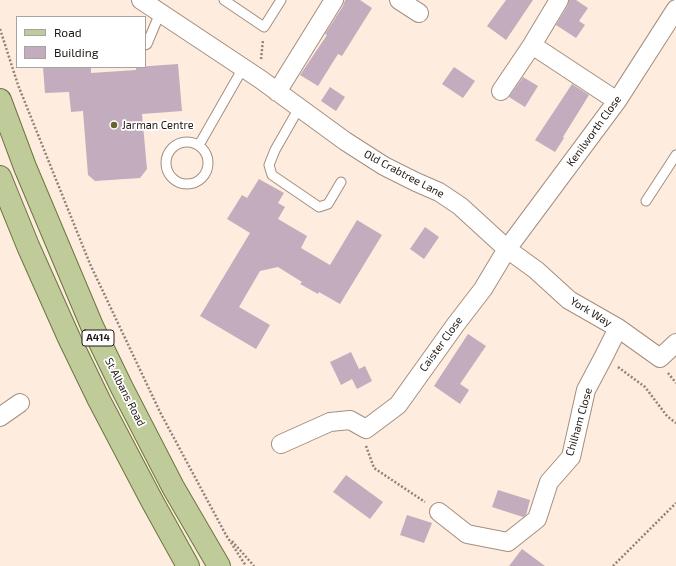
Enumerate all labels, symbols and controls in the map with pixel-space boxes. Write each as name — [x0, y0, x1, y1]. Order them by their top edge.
legend — [16, 16, 146, 68]
text: Road — [54, 25, 82, 39]
text: Building — [54, 45, 98, 59]
street label: Kenilworth Close — [564, 93, 624, 169]
place label: Jarman Centre — [122, 118, 194, 132]
marker: Jarman Centre — [109, 120, 119, 130]
street label: Old Crabtree Lane — [362, 147, 446, 201]
street label: York Way — [568, 294, 614, 330]
street label: Caister Close — [417, 314, 465, 374]
road number: A414 — [82, 330, 114, 346]
street label: St Albans Road — [102, 356, 148, 428]
street label: Chilham Close — [563, 386, 595, 458]

